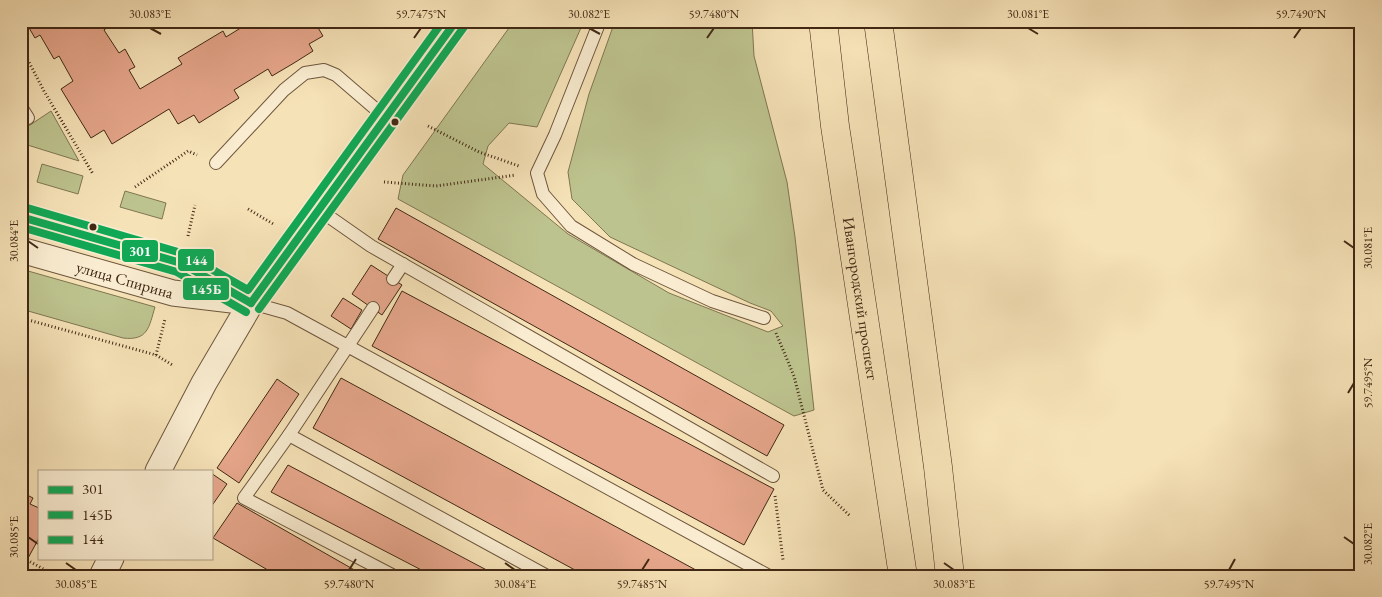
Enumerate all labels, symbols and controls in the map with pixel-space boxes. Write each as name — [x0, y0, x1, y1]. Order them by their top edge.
text: 30.083°E — [129, 6, 171, 22]
text: 59.7475°N — [396, 6, 447, 22]
text: 30.082°E — [568, 6, 610, 22]
text: 59.7480°N — [689, 6, 740, 22]
text: 30.081°E — [1007, 6, 1049, 22]
text: 59.7490°N — [1276, 6, 1327, 22]
unlabelled marker — [390, 117, 400, 127]
street label: Ивангородский проспект — [838, 216, 883, 382]
text: 30.084°E — [6, 220, 22, 262]
unlabelled marker — [88, 222, 98, 232]
text: 30.081°E — [1360, 227, 1376, 269]
line badge: 301 — [121, 239, 159, 263]
text: 301 — [129, 242, 151, 260]
line badge: 144 — [177, 248, 215, 272]
text: 144 — [185, 251, 208, 269]
street label: улица Спирина — [74, 256, 176, 304]
line badge: 145Б — [182, 277, 230, 301]
text: 145Б — [190, 280, 222, 298]
text: 59.7495°N — [1360, 357, 1376, 408]
legend — [38, 470, 212, 560]
text: 301 — [82, 479, 104, 498]
text: 145Б — [82, 505, 113, 524]
text: 30.085°E — [6, 516, 22, 558]
text: 30.082°E — [1360, 523, 1376, 565]
text: 144 — [82, 529, 104, 548]
text: 30.085°E — [55, 576, 97, 592]
text: 59.7480°N — [324, 576, 375, 592]
text: 30.084°E — [494, 576, 536, 592]
text: 59.7485°N — [617, 576, 668, 592]
text: 30.083°E — [933, 576, 975, 592]
text: 59.7495°N — [1204, 576, 1255, 592]

